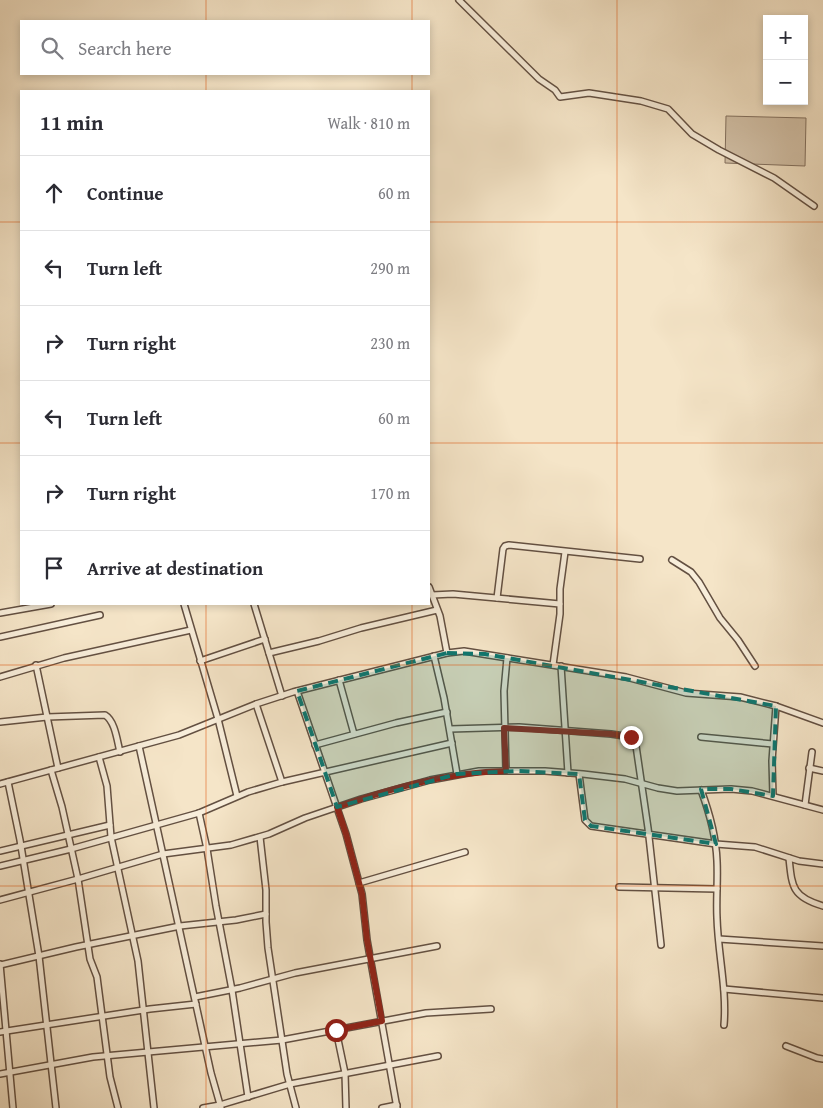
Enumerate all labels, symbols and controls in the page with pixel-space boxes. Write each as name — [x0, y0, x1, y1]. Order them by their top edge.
map controls — [763, 15, 808, 105]
button: + — [763, 15, 808, 60]
search box — [20, 20, 430, 75]
icon: search — [38, 34, 66, 62]
text: Search here — [78, 34, 172, 62]
button: − — [763, 60, 808, 105]
text: 11 min — [40, 107, 103, 138]
text: Walk · 810 m — [327, 111, 410, 135]
icon: ahead — [40, 179, 68, 207]
text: Continue — [87, 179, 164, 207]
text: 60 m — [378, 181, 410, 205]
icon: left — [40, 254, 68, 282]
text: Turn left — [87, 254, 162, 282]
text: 290 m — [370, 256, 410, 280]
icon: right — [40, 329, 68, 357]
text: Turn right — [87, 329, 176, 357]
text: 230 m — [370, 331, 410, 355]
icon: left — [40, 404, 68, 432]
text: Turn left — [87, 404, 162, 432]
text: 60 m — [378, 406, 410, 430]
icon: right — [40, 479, 68, 507]
text: Turn right — [87, 479, 176, 507]
text: 170 m — [370, 481, 410, 505]
icon: arrive — [40, 554, 68, 582]
text: Arrive at destination — [87, 554, 263, 582]
route end — [620, 726, 643, 749]
route start — [325, 1019, 348, 1042]

